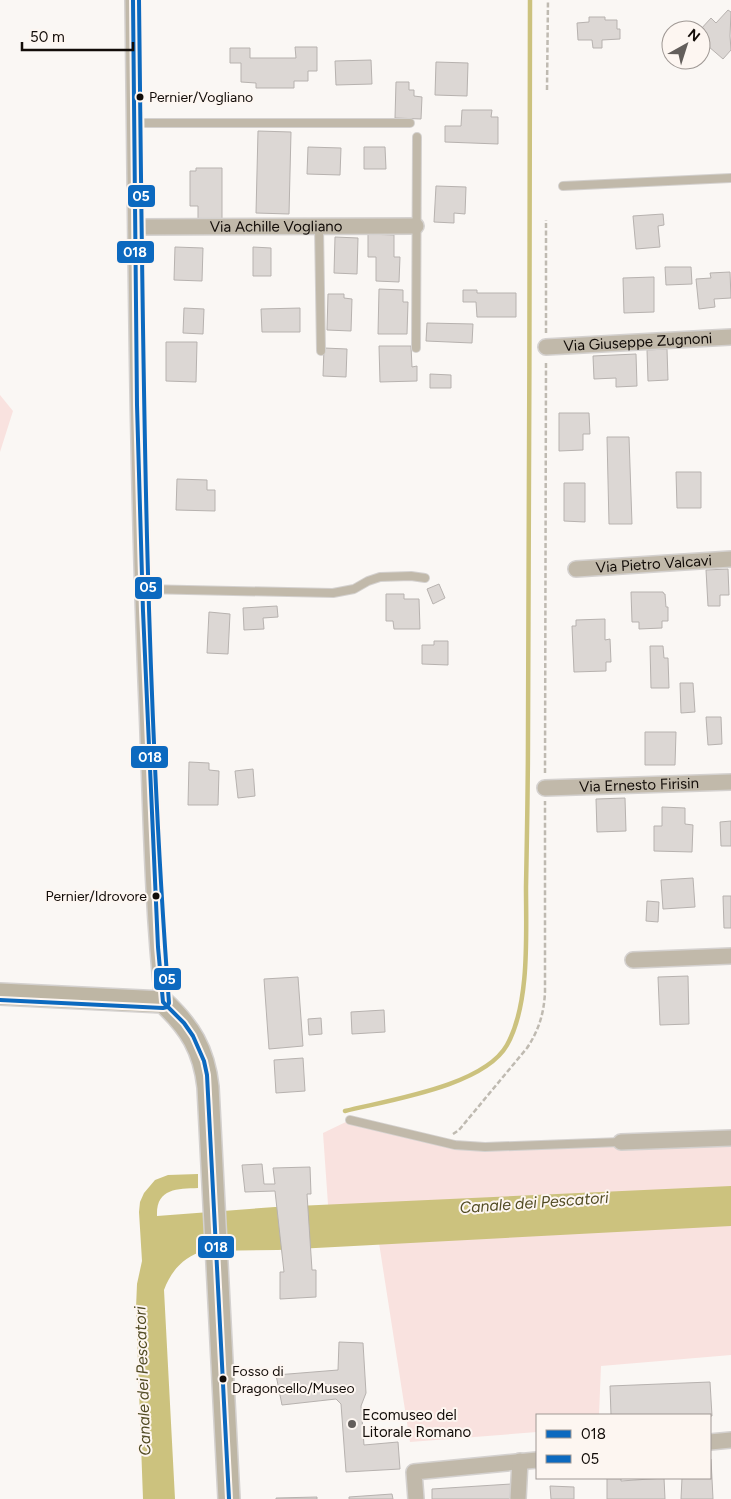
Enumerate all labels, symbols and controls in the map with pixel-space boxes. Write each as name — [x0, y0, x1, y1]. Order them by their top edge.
scale bar — [22, 20, 134, 52]
north arrow — [661, 20, 711, 70]
text: N — [684, 25, 703, 45]
text: 50 m — [30, 28, 65, 46]
place label: Pernier/Vogliano — [149, 89, 253, 106]
marker: Pernier/Vogliano — [135, 92, 145, 102]
line badge: 05 — [127, 184, 156, 208]
text: 05 — [132, 188, 150, 205]
street label: Via Achille Vogliano — [210, 217, 343, 236]
line badge: 018 — [116, 240, 155, 264]
text: 018 — [123, 244, 147, 261]
street label: Via Giuseppe Zugnoni — [563, 329, 713, 355]
street label: Via Pietro Valcavi — [595, 551, 713, 577]
line badge: 05 — [134, 576, 163, 600]
text: 05 — [139, 579, 157, 596]
line badge: 018 — [130, 745, 169, 769]
text: 018 — [138, 749, 162, 766]
street label: Via Ernesto Firisin — [579, 774, 699, 796]
place label: Pernier/Idrovore — [46, 888, 147, 905]
marker: Pernier/Idrovore — [151, 891, 161, 901]
line badge: 05 — [153, 967, 182, 991]
text: 05 — [158, 971, 176, 988]
water label: Canale dei Pescatori — [459, 1188, 609, 1217]
line badge: 018 — [197, 1235, 235, 1259]
text: 018 — [204, 1239, 228, 1256]
water label: Canale dei Pescatori — [130, 1306, 155, 1456]
place label: Fosso di Dragoncello/Museo — [232, 1363, 355, 1397]
marker: Fosso di Dragoncello/Museo — [218, 1374, 228, 1384]
place label: Ecomuseo del Litorale Romano — [362, 1406, 471, 1441]
legend — [536, 1414, 711, 1479]
marker: Ecomuseo del Litorale Romano — [346, 1418, 358, 1430]
text: 018 — [581, 1425, 606, 1443]
text: 05 — [581, 1450, 599, 1468]

